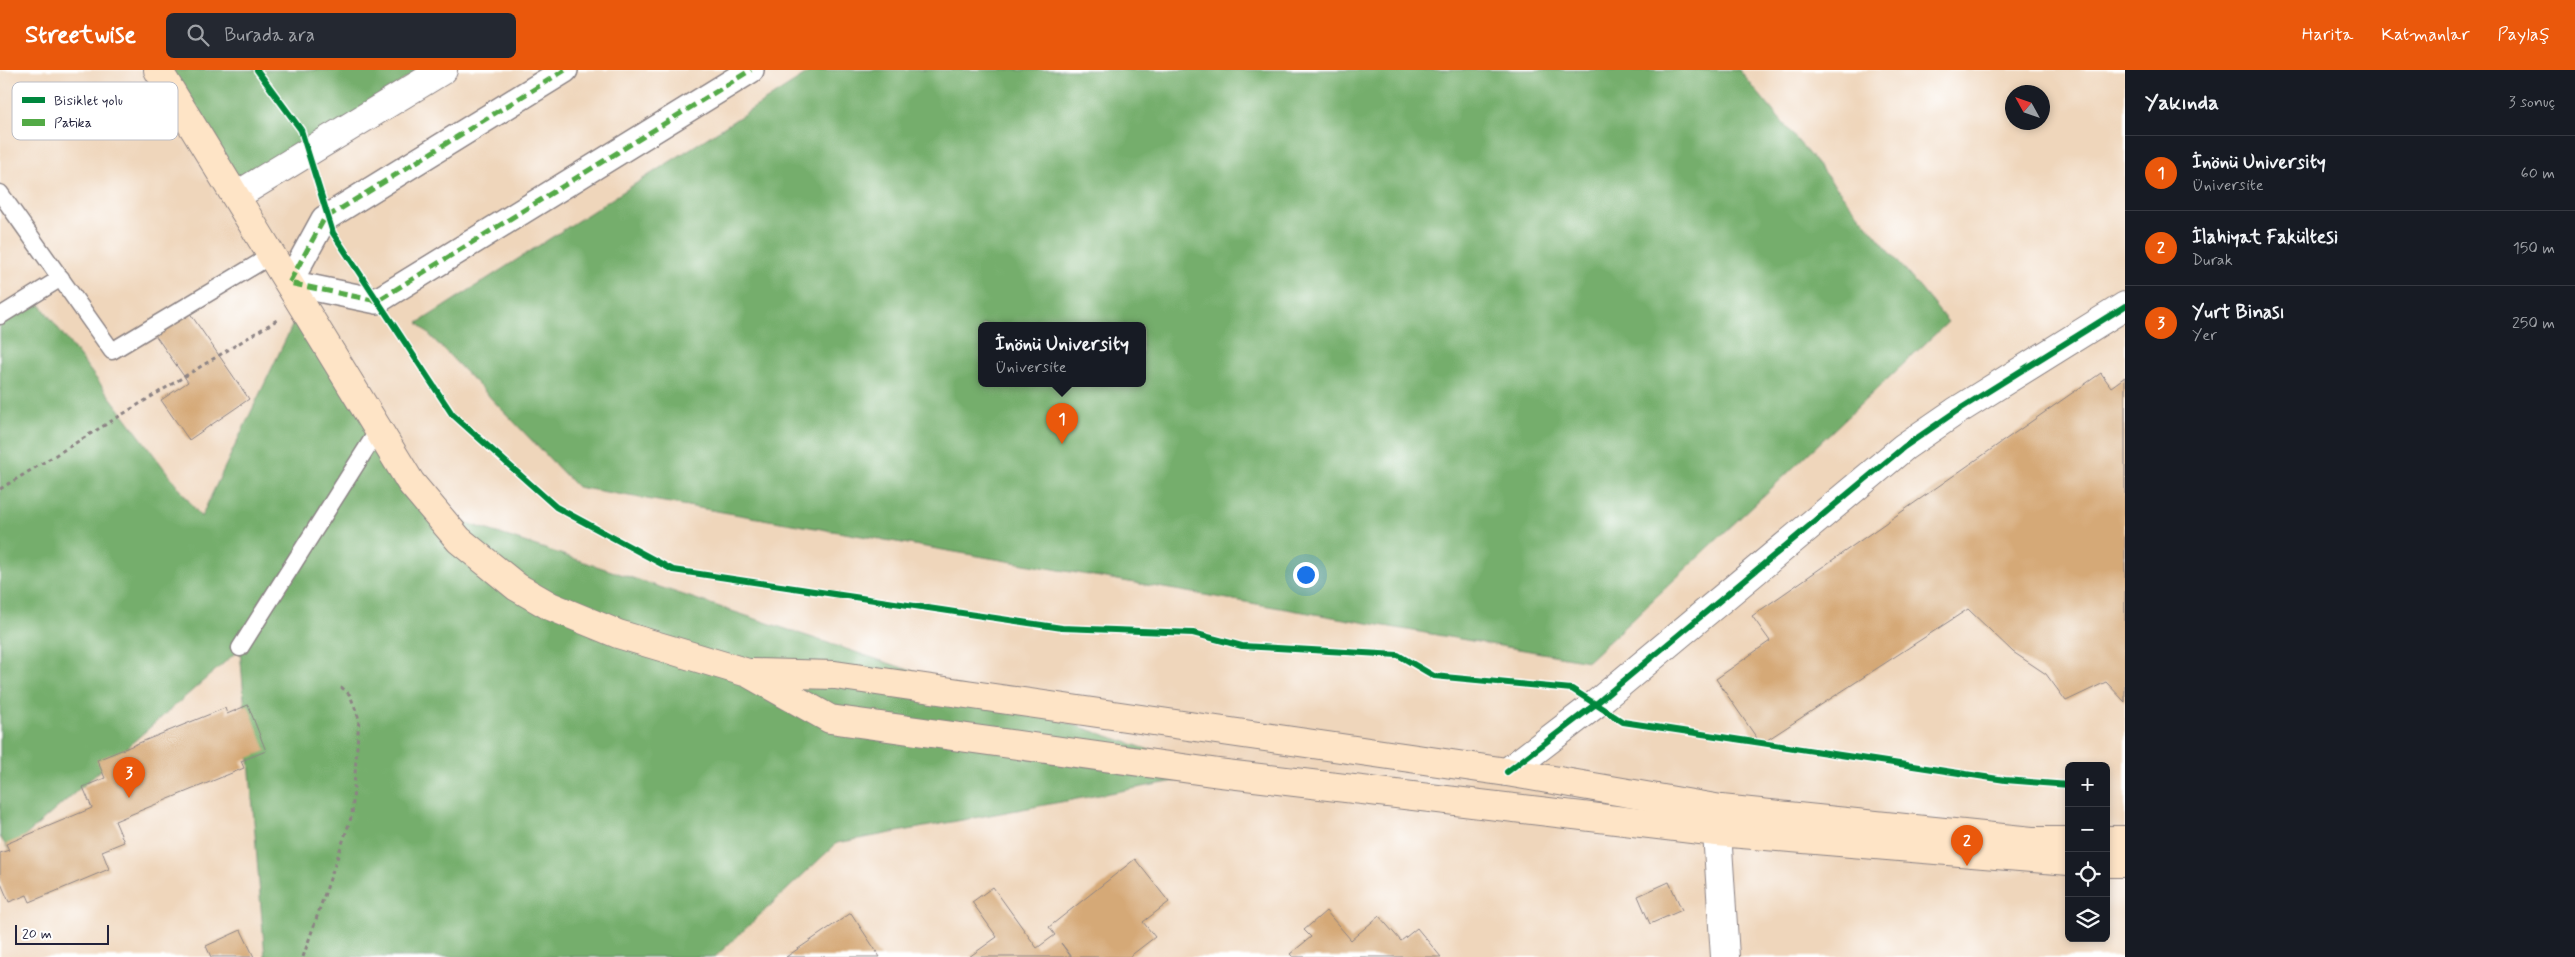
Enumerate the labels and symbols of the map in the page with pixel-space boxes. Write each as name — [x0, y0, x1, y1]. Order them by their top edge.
legend — [12, 82, 178, 140]
north arrow — [2005, 85, 2050, 130]
text: Bisiklet yolu — [54, 92, 123, 110]
text: Patika — [54, 114, 92, 132]
pin: 1 — [1046, 403, 1078, 444]
your location — [1293, 562, 1319, 588]
pin: 3 — [113, 757, 145, 798]
pin: 2 — [1951, 825, 1983, 866]
scale bar — [15, 922, 109, 945]

